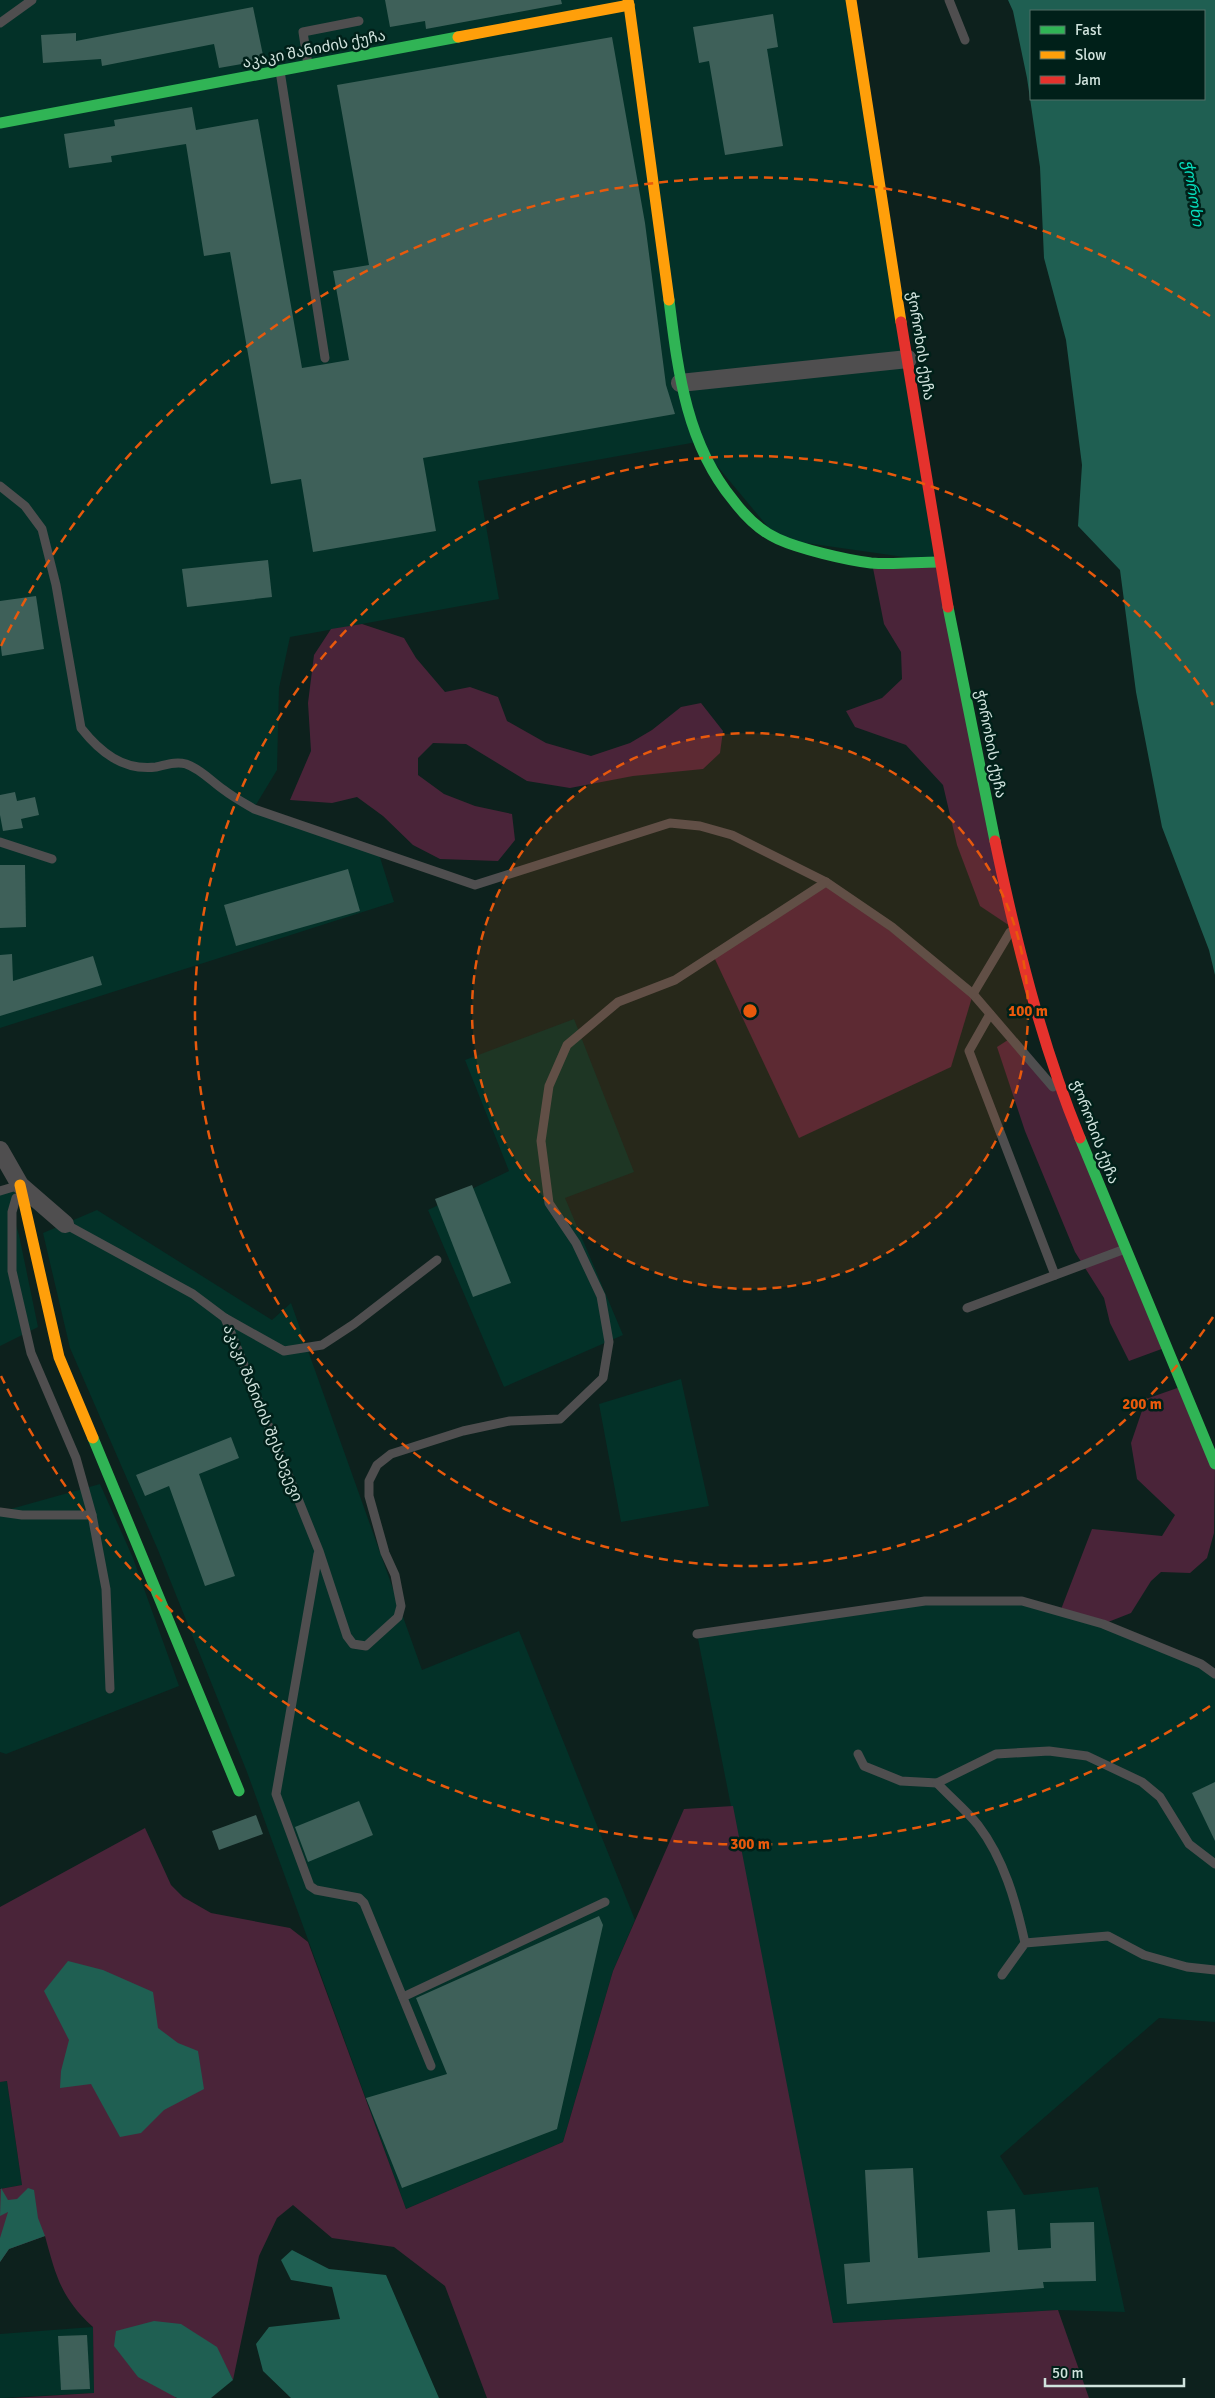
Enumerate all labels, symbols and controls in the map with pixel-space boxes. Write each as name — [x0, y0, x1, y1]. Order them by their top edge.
legend — [1030, 10, 1205, 100]
text: Fast — [1075, 21, 1102, 39]
street label: აკაკი შანიძის ქუჩა — [241, 26, 387, 72]
text: Slow — [1075, 46, 1106, 64]
text: Jam — [1075, 71, 1101, 89]
water label: ჭოროხი — [1178, 159, 1208, 228]
street label: ჭოროხის ქუჩა — [904, 290, 938, 402]
street label: ჭოროხის ქუჩა — [972, 688, 1010, 800]
centre of rings — [741, 1002, 759, 1020]
text: 100 m — [1008, 1002, 1048, 1020]
street label: ჭოროხის ქუჩა — [1067, 1078, 1123, 1186]
street label: აკაკი შანიძის შესახვევი — [219, 1322, 307, 1504]
text: 200 m — [1122, 1395, 1162, 1413]
text: 300 m — [730, 1835, 770, 1853]
scale bar — [1045, 2356, 1184, 2388]
text: 50 m — [1052, 2364, 1083, 2382]

